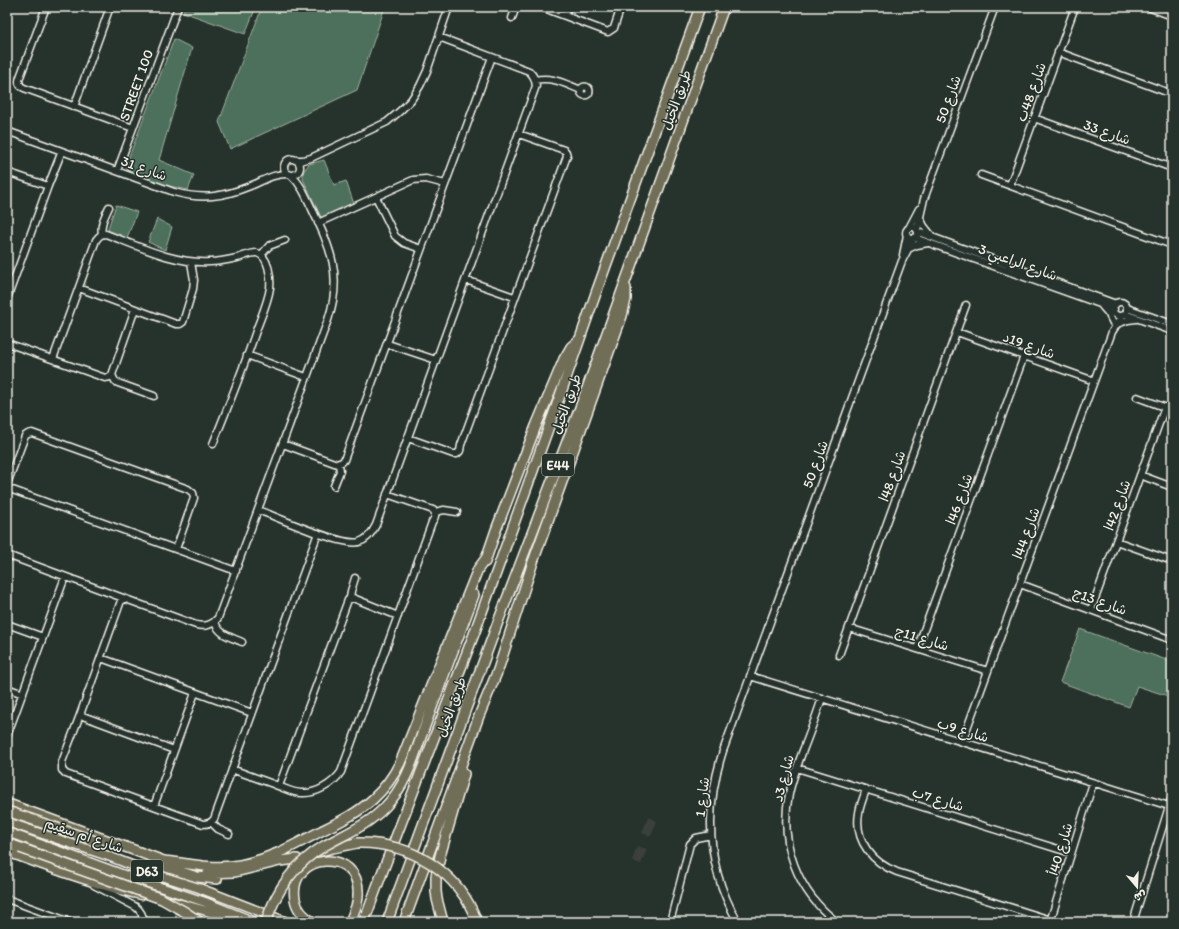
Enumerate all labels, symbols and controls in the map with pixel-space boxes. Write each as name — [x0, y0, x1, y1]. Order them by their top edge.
street label: STREET 100 — [116, 47, 157, 123]
street label: شارع 48ب — [1013, 60, 1051, 124]
street label: طريق الخيل — [658, 68, 695, 133]
street label: شارع 50 — [932, 73, 966, 126]
street label: شارع 33 — [1081, 116, 1133, 150]
street label: شارع 31 — [118, 152, 169, 186]
street label: شارع الراعبي 3 — [975, 240, 1059, 288]
street label: شارع 19د — [1000, 328, 1057, 364]
street label: طريق الخيل — [548, 372, 585, 437]
street label: شارع 50 — [799, 438, 833, 491]
street label: شارع 48ا — [875, 448, 910, 504]
road number: E44 — [542, 454, 574, 476]
street label: شارع 46ا — [942, 471, 977, 527]
street label: شارع 42ا — [1100, 478, 1135, 533]
street label: شارع 44ا — [1009, 505, 1045, 562]
street label: شارع 13ج — [1070, 584, 1129, 620]
street label: شارع 11ج — [893, 622, 951, 656]
street label: طريق الخيل — [433, 675, 470, 740]
street label: شارع 9ب — [935, 715, 991, 747]
street label: شارع 3د — [769, 753, 799, 804]
street label: شارع 1 — [692, 776, 714, 818]
street label: شارع 7ب — [910, 784, 966, 816]
street label: شارع أم سقيم — [42, 814, 125, 859]
street label: شارع 40أ — [1044, 821, 1077, 878]
road number: D63 — [131, 860, 163, 882]
north arrow — [1117, 867, 1157, 907]
text: ش — [1132, 888, 1148, 904]

